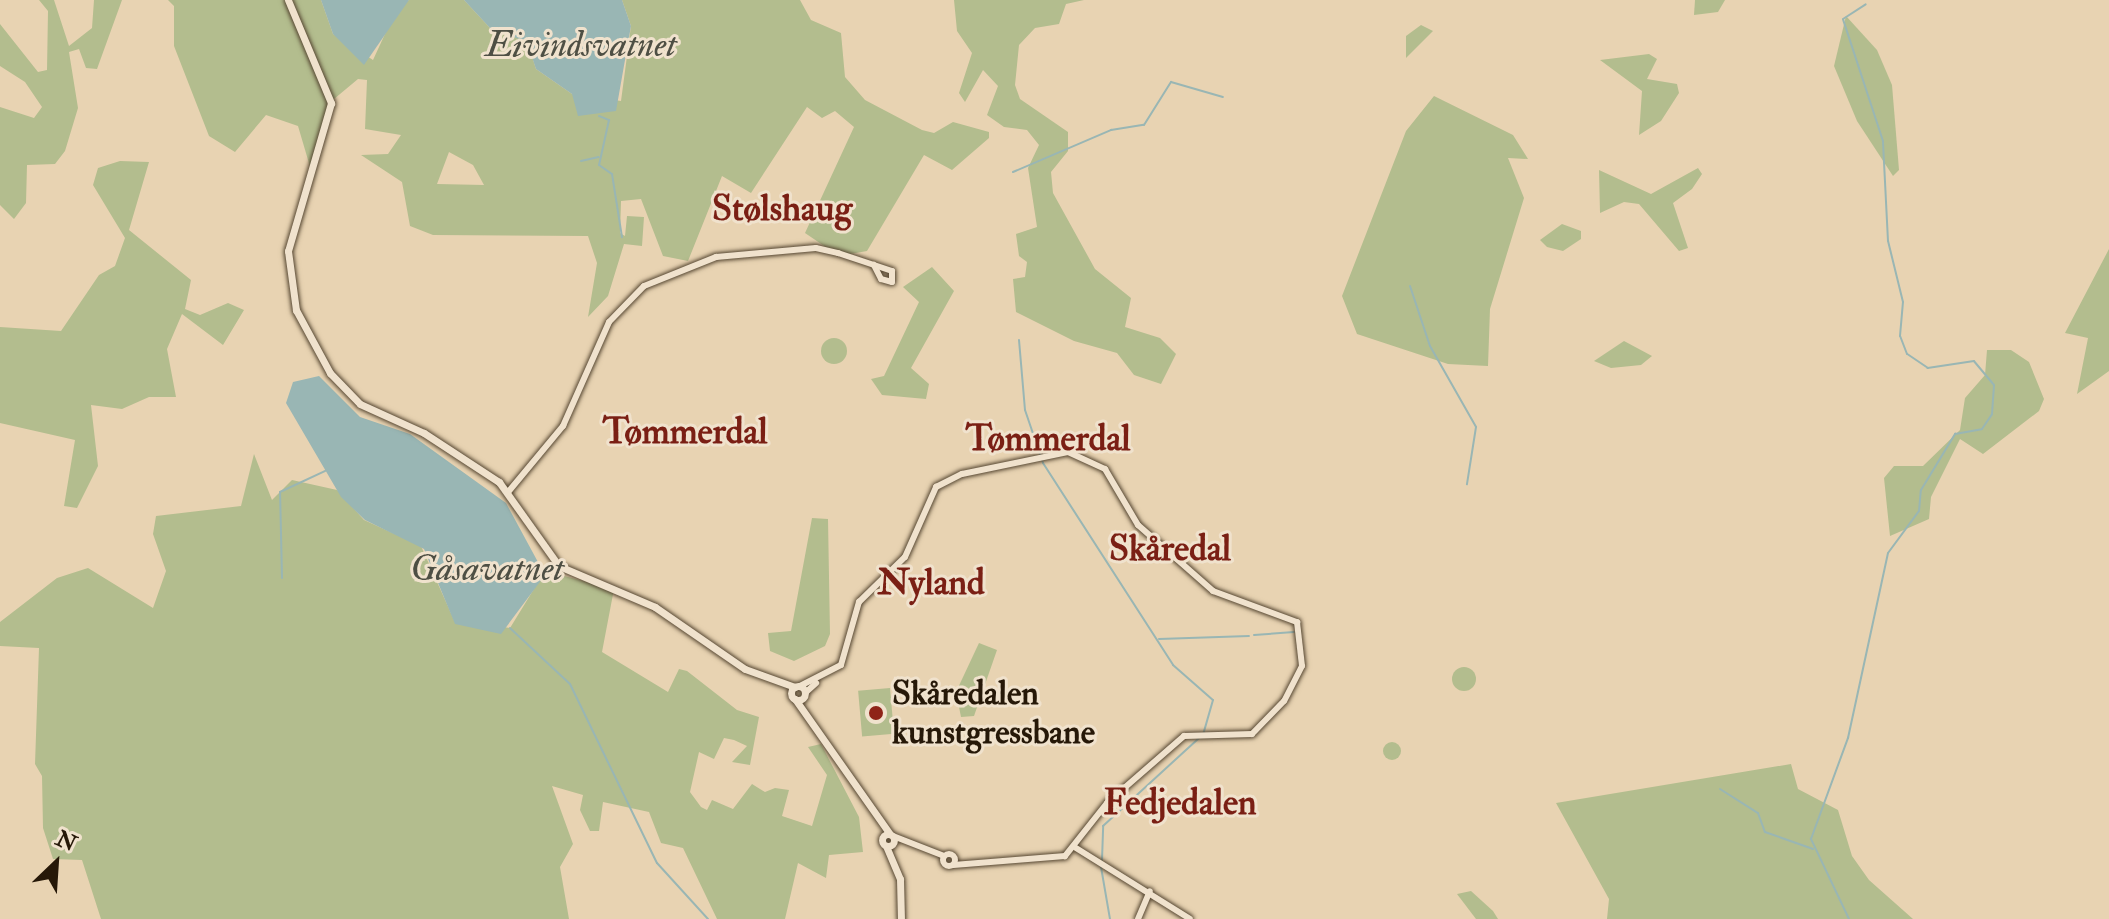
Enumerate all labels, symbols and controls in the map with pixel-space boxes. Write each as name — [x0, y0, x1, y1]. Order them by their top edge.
water label: Eivindsvatnet — [485, 23, 677, 67]
district label: Stølshaug — [712, 187, 852, 231]
district label: Tømmerdal — [602, 410, 768, 454]
district label: Tømmerdal — [965, 417, 1131, 461]
district label: Skåredal — [1109, 527, 1231, 571]
water label: Gåsavatnet — [410, 547, 564, 591]
district label: Nyland — [877, 561, 985, 605]
place label: Skåredalen kunstgressbane — [892, 673, 1095, 752]
marker: Skåredalen kunstgressbane — [867, 704, 885, 722]
district label: Fedjedalen — [1103, 781, 1257, 825]
north arrow — [16, 823, 96, 903]
text: N — [51, 824, 81, 858]

